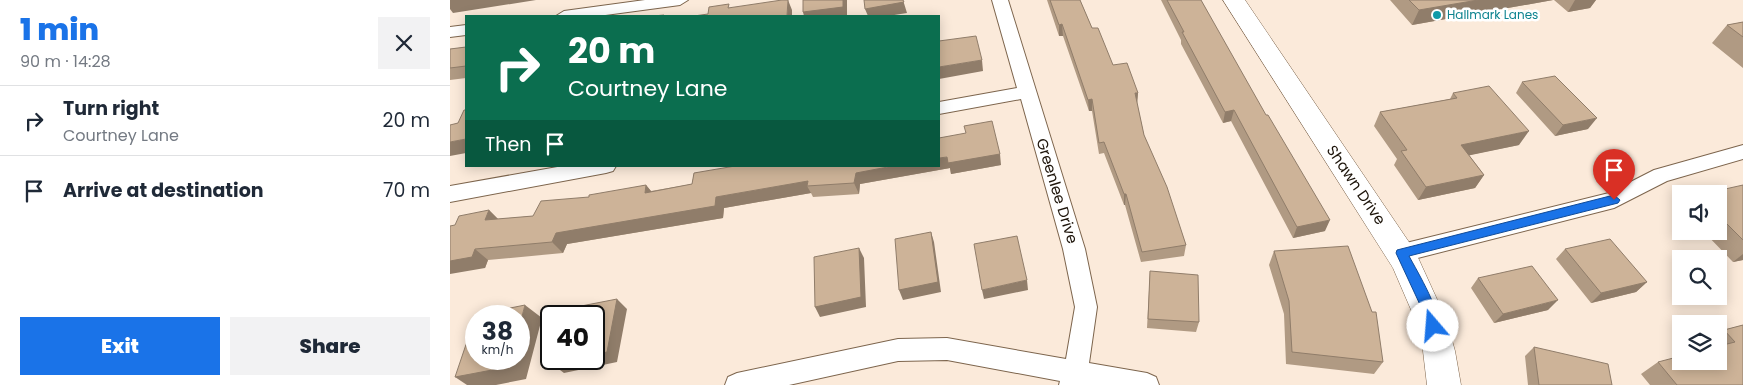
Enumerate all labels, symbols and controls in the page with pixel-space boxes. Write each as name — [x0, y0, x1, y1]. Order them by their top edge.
place label: Hallmark Lanes — [1447, 6, 1538, 23]
text: 1 min — [20, 8, 99, 51]
marker: Hallmark Lanes — [1431, 9, 1443, 21]
button: close — [378, 17, 430, 69]
text: 20 m — [568, 26, 655, 75]
icon: right — [485, 35, 550, 100]
text: 90 m · 14:28 — [20, 50, 111, 73]
text: Courtney Lane — [568, 73, 727, 104]
text: Turn right — [63, 95, 159, 122]
icon: right — [20, 107, 48, 135]
text: 20 m — [382, 107, 430, 134]
text: Courtney Lane — [63, 124, 179, 147]
icon: arrive — [541, 130, 569, 158]
text: Then — [485, 131, 531, 158]
street label: Greenlee Drive — [1031, 135, 1084, 246]
street label: Shawn Drive — [1322, 141, 1391, 229]
pin — [1593, 149, 1635, 200]
icon: arrive — [1600, 156, 1628, 184]
icon: arrive — [20, 177, 48, 205]
text: Arrive at destination — [63, 177, 264, 204]
text: 70 m — [383, 177, 430, 204]
map controls — [1672, 185, 1727, 370]
button: sound — [1672, 185, 1727, 240]
button: search — [1672, 250, 1727, 305]
position arrow — [1406, 299, 1458, 351]
speed limit sign: 40 — [540, 305, 605, 370]
text: 38 — [482, 314, 513, 349]
button: layers — [1672, 315, 1727, 370]
button: Exit — [20, 317, 220, 375]
button: Share — [230, 317, 430, 375]
text: km/h — [482, 341, 513, 358]

